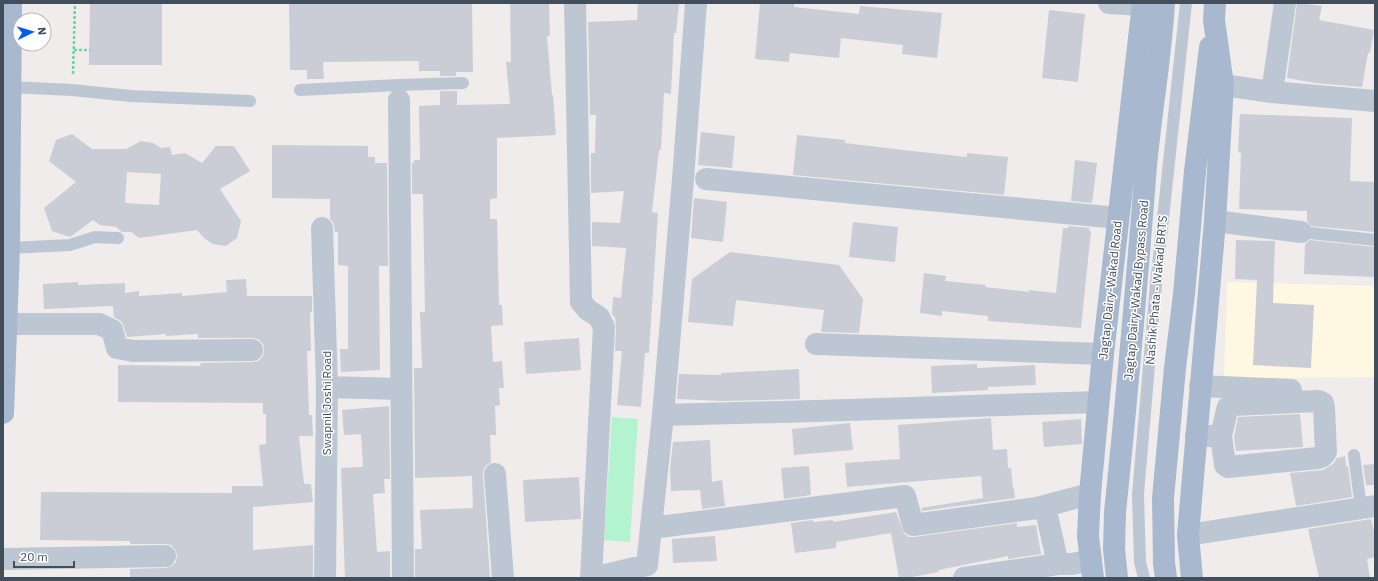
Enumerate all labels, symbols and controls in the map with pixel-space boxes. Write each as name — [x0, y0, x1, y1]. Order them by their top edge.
north arrow — [12, 12, 52, 52]
text: N — [35, 27, 49, 36]
street label: Jagtap Dairy-Wakad Bypass Road — [1121, 200, 1151, 380]
street label: Nashik Phata - Wakad BRTS — [1142, 215, 1170, 365]
street label: Jagtap Dairy-Wakad Road — [1095, 220, 1125, 360]
street label: Swapnil Joshi Road — [319, 351, 334, 455]
scale bar — [14, 543, 74, 569]
text: 20 m — [20, 549, 48, 564]

